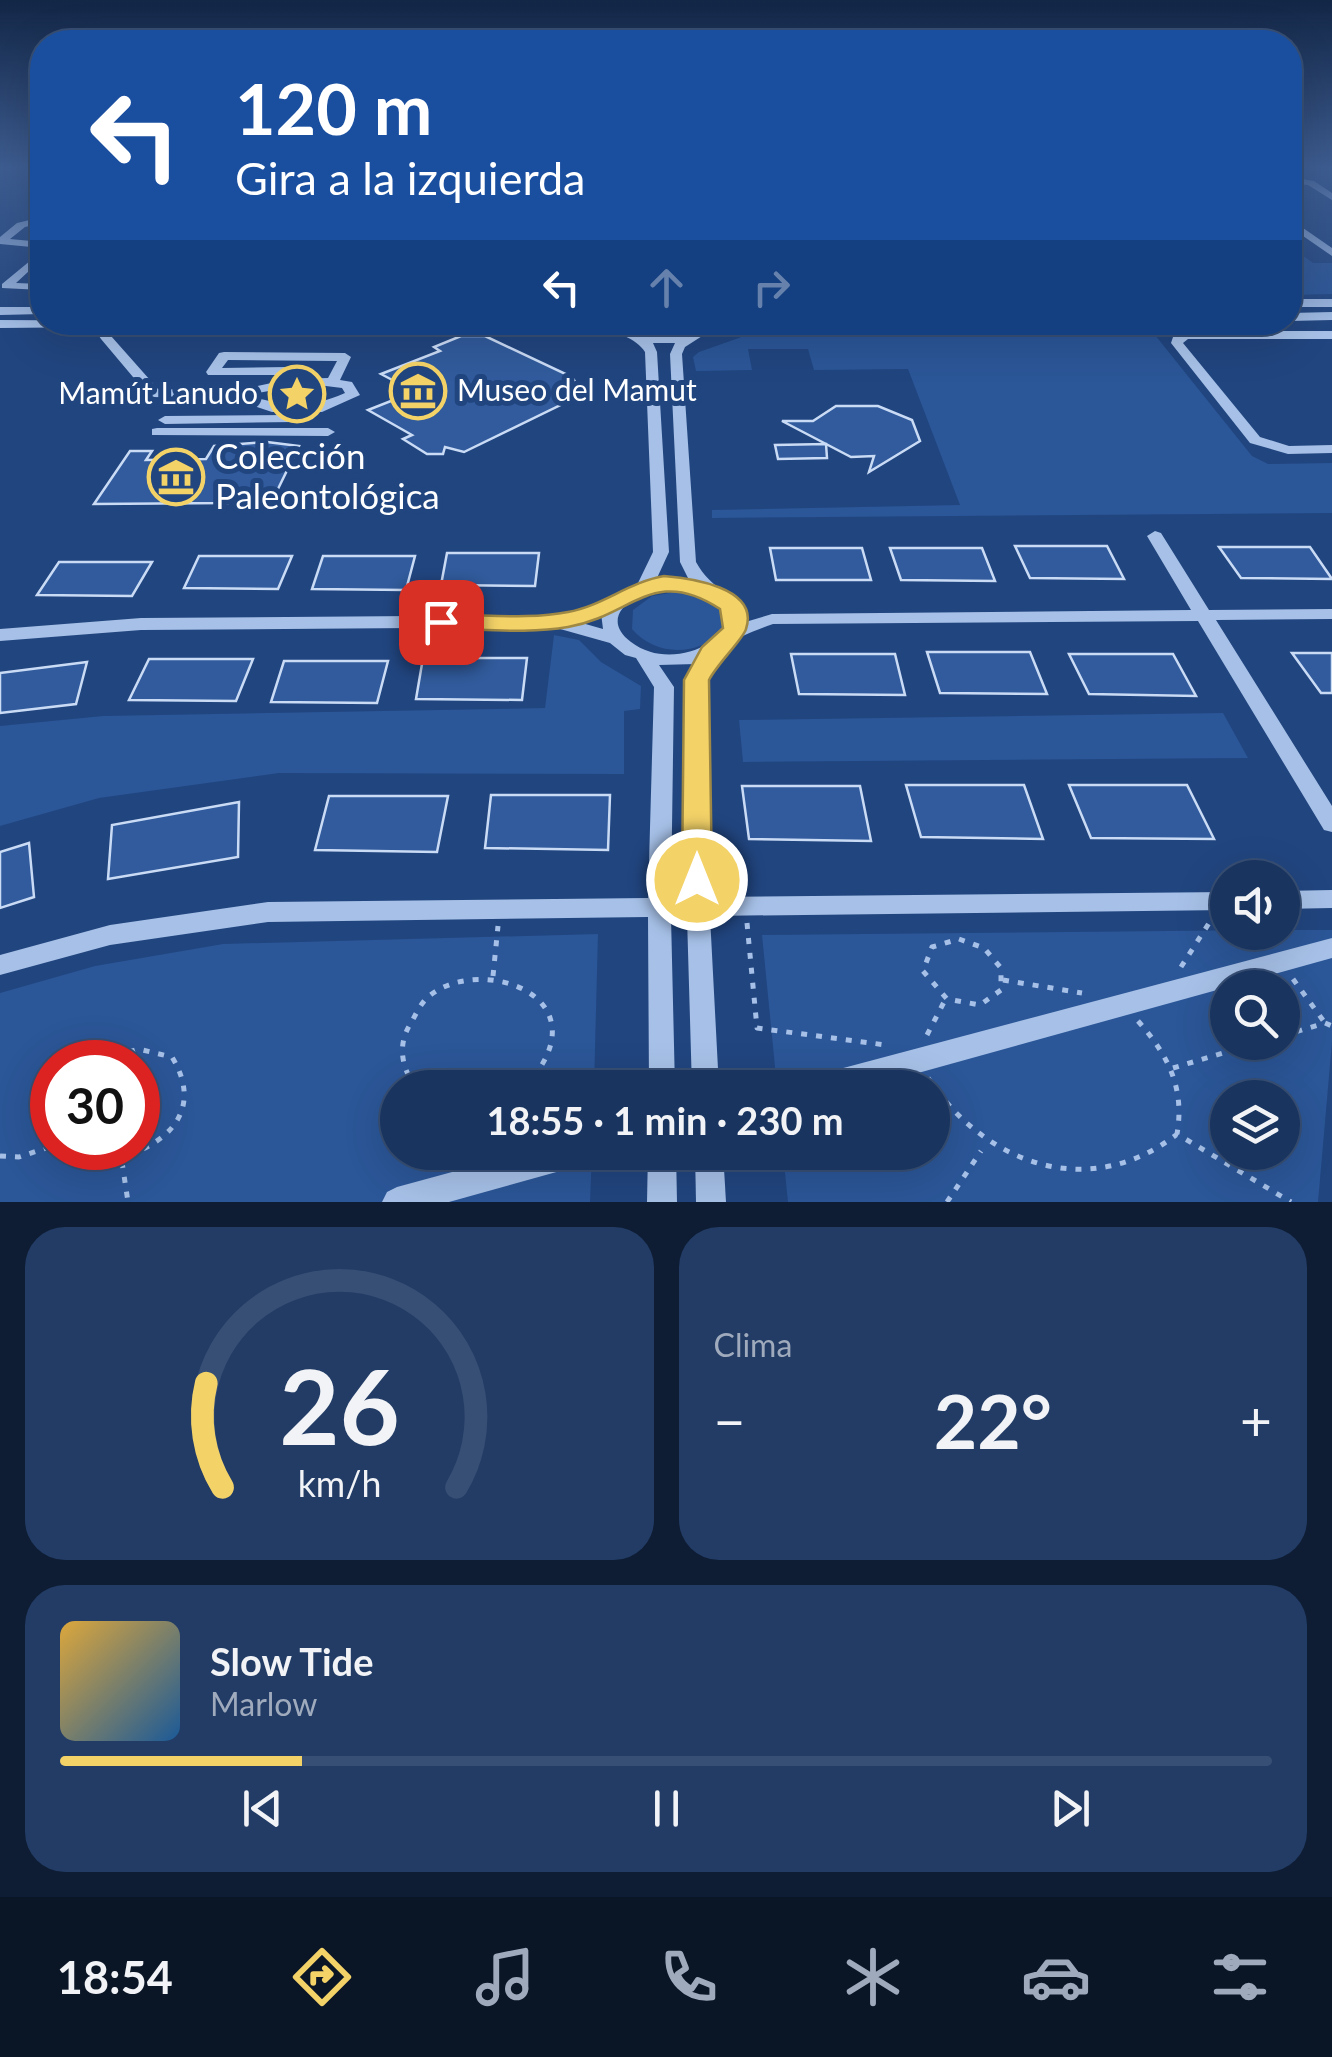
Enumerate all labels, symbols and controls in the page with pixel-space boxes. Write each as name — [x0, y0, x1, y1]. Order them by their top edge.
text: 120 m — [235, 66, 432, 150]
icon: left — [70, 70, 200, 200]
text: Gira a la izquierda — [235, 151, 585, 205]
icon: left — [534, 260, 589, 315]
icon: ahead — [639, 260, 694, 315]
icon: right — [744, 260, 799, 315]
museum icon: Museo del Mamut — [388, 361, 448, 421]
place icon: Mamút Lanudo — [267, 364, 327, 424]
place label: Museo del Mamut — [457, 371, 697, 407]
place label: Mamút Lanudo — [58, 374, 258, 410]
place label: Colección Paleontológica — [215, 434, 440, 516]
museum icon: Colección Paleontológica — [146, 447, 206, 507]
pin — [399, 580, 484, 665]
icon: arrive — [414, 595, 469, 650]
position arrow — [645, 828, 749, 932]
map controls — [1210, 860, 1300, 1170]
button: sound — [1210, 860, 1300, 950]
button: search — [1210, 970, 1300, 1060]
speed limit sign: 30 — [30, 1040, 160, 1170]
button: layers — [1210, 1080, 1300, 1170]
text: 18:55 · 1 min · 230 m — [486, 1097, 844, 1143]
text: Clima — [714, 1325, 792, 1364]
text: 26 — [279, 1342, 400, 1467]
text: 22° — [934, 1375, 1052, 1465]
text: − — [714, 1387, 745, 1453]
text: + — [1240, 1387, 1272, 1453]
text: km/h — [297, 1462, 381, 1505]
text: Slow Tide — [210, 1638, 373, 1684]
text: Marlow — [210, 1684, 317, 1723]
icon: previous — [235, 1781, 290, 1836]
icon: pause — [639, 1781, 694, 1836]
icon: next — [1043, 1781, 1098, 1836]
icon: directions — [287, 1942, 357, 2012]
icon: music — [470, 1942, 540, 2012]
icon: phone — [654, 1942, 724, 2012]
icon: climate — [838, 1942, 908, 2012]
icon: car — [1021, 1942, 1091, 2012]
icon: filters — [1205, 1942, 1275, 2012]
text: 18:54 — [57, 1950, 173, 2004]

